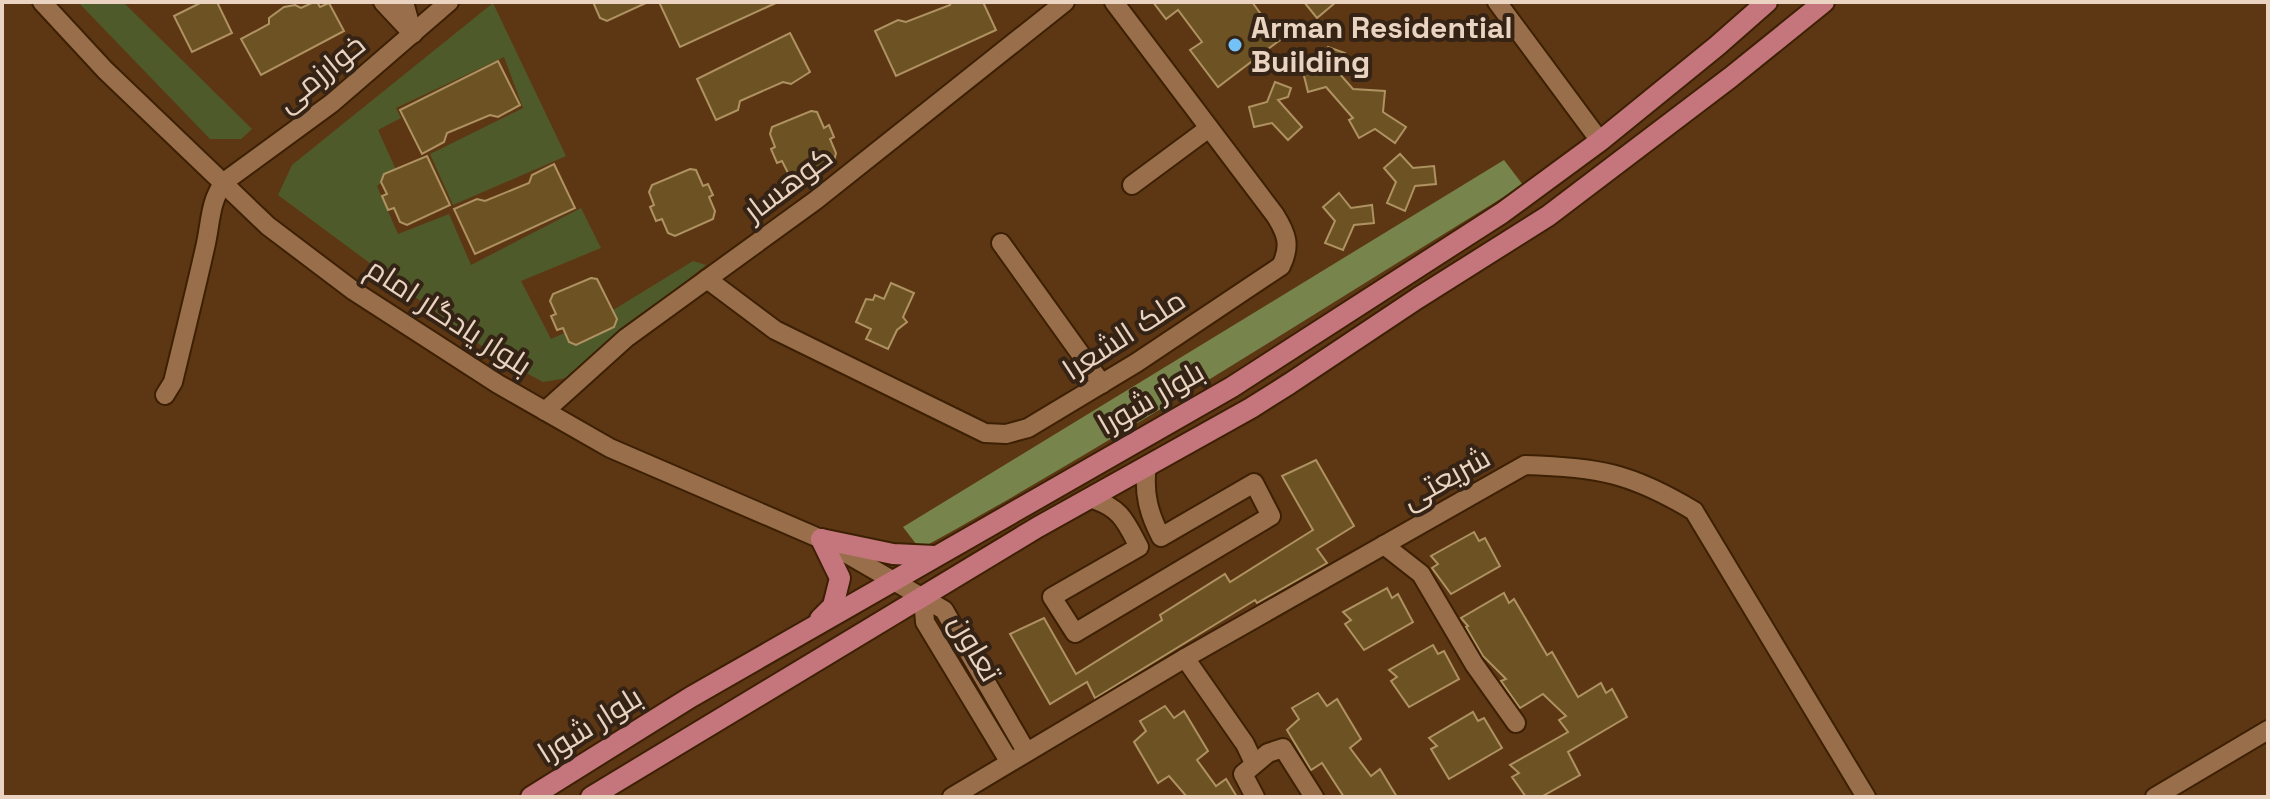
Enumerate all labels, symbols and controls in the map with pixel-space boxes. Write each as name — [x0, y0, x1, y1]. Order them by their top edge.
place label: Arman Residential Building — [1251, 8, 1512, 81]
street label: خوارزمی — [268, 25, 373, 120]
marker: Arman Residential Building — [1226, 36, 1244, 54]
street label: کوهسار — [733, 137, 840, 231]
street label: بلوار یادگار امام — [359, 249, 539, 385]
street label: ملک الشعرا — [1055, 280, 1193, 389]
street label: بلوار شورا — [1091, 352, 1211, 444]
street label: شریعتی — [1394, 437, 1497, 518]
street label: تعاون — [940, 607, 1010, 689]
street label: بلوار شورا — [530, 677, 649, 772]

